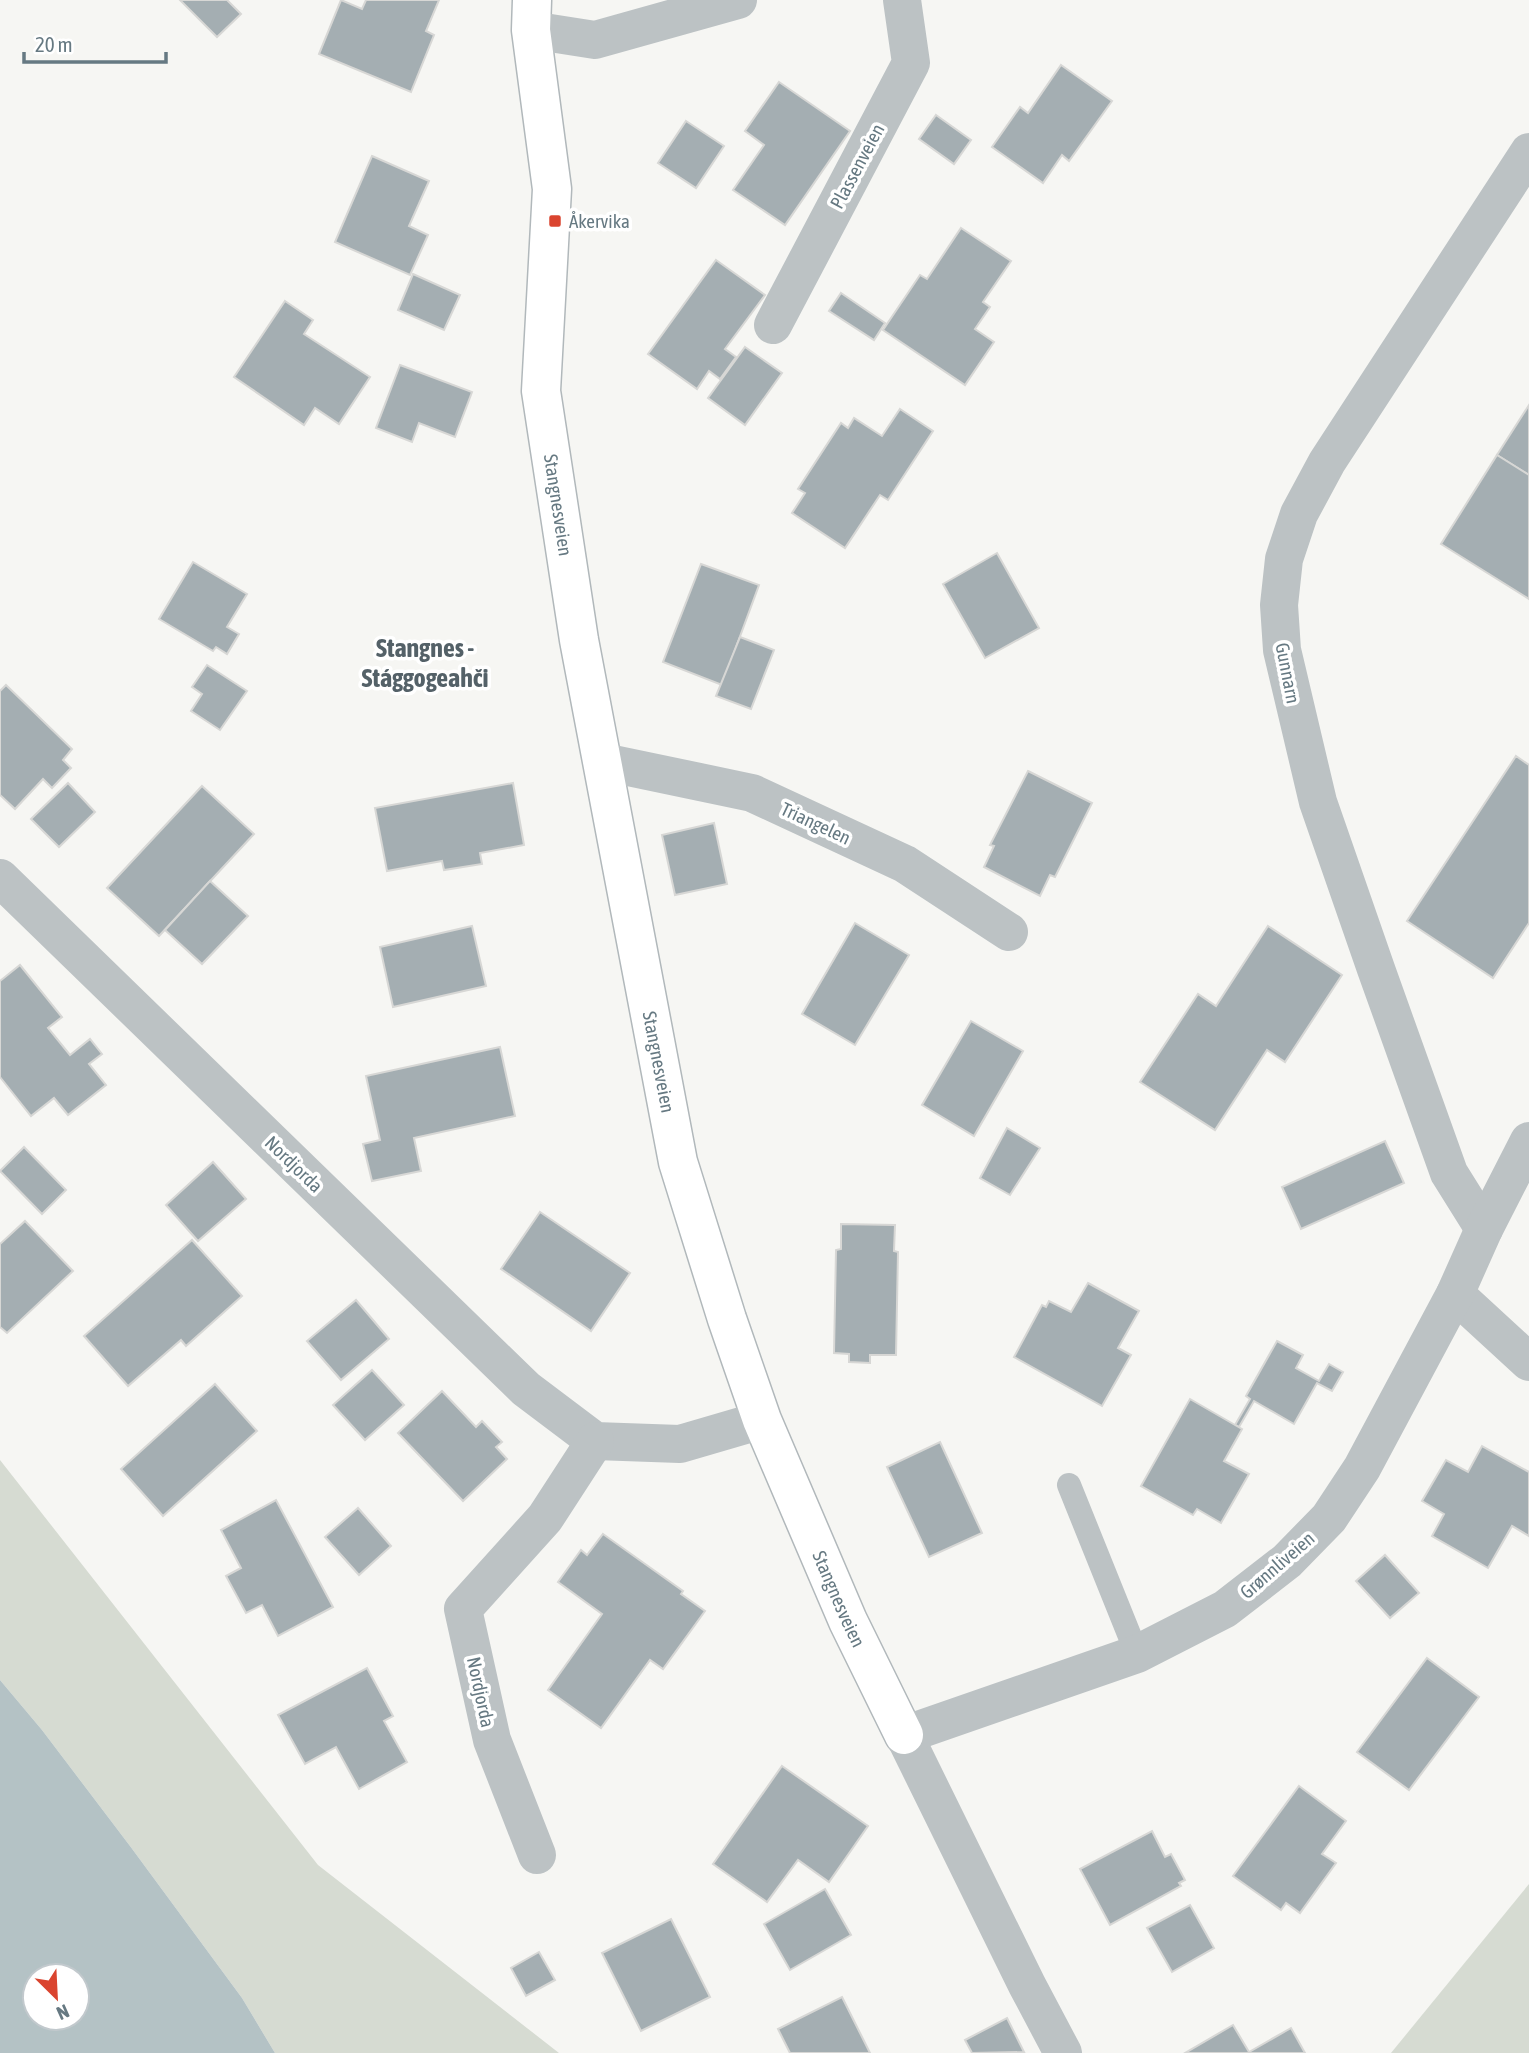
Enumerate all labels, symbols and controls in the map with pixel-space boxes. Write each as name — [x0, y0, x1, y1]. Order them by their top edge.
scale bar — [24, 21, 166, 65]
text: 20 m — [35, 32, 73, 56]
street label: Plassenveien — [825, 120, 889, 212]
place label: Åkervika — [569, 210, 630, 232]
marker: Åkervika — [547, 213, 563, 229]
street label: Stangnesveien — [540, 453, 577, 557]
district label: Stangnes - Stággogeahči — [362, 633, 488, 693]
street label: Gunnarn — [1271, 641, 1305, 705]
street label: Triangelen — [778, 797, 854, 849]
street label: Stangnesveien — [639, 1009, 679, 1114]
street label: Nordjorda — [261, 1131, 327, 1197]
street label: Grønnliveien — [1235, 1527, 1319, 1603]
street label: Stangnesveien — [808, 1547, 870, 1651]
street label: Nordjorda — [463, 1655, 499, 1729]
north arrow — [21, 1962, 91, 2032]
text: N — [53, 2000, 73, 2025]

